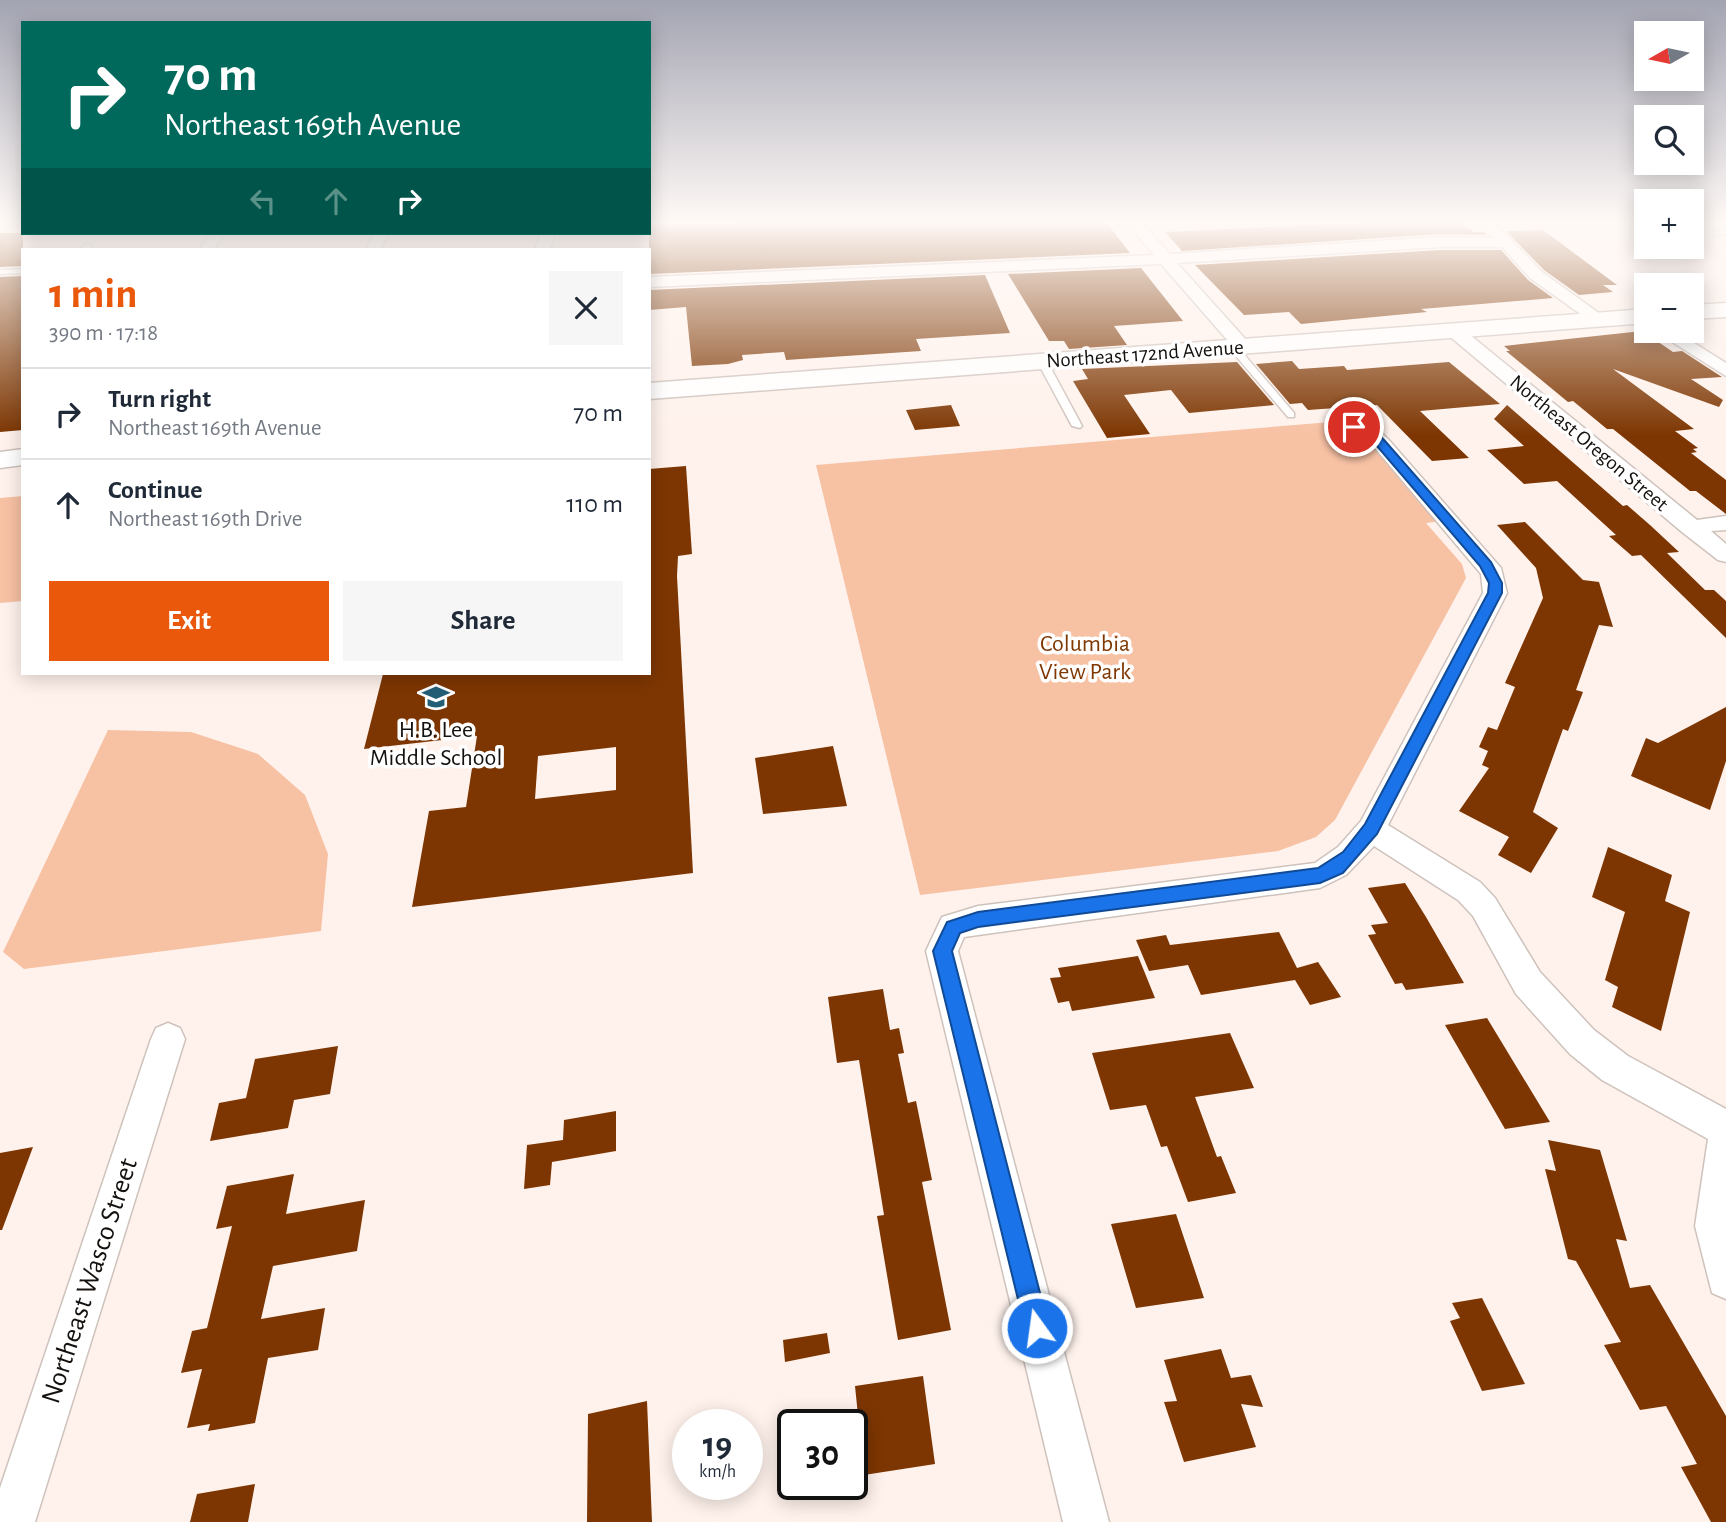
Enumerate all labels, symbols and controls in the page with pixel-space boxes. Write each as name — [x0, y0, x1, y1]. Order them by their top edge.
north arrow — [1634, 21, 1704, 91]
map controls — [1634, 21, 1704, 343]
icon: right — [49, 49, 140, 140]
text: 70 m — [164, 51, 258, 100]
button: search — [1634, 105, 1704, 175]
text: Northeast 169th Avenue — [164, 109, 461, 141]
icon: left — [244, 182, 282, 220]
icon: ahead — [317, 182, 355, 220]
icon: right — [390, 182, 428, 220]
button: + — [1634, 189, 1704, 259]
button: close — [549, 271, 623, 345]
text: 1 min — [49, 273, 138, 315]
button: − — [1634, 273, 1704, 343]
text: 390 m · 17:18 — [49, 322, 158, 345]
street label: Northeast 172nd Avenue — [1046, 337, 1244, 371]
street label: Northeast Oregon Street — [1506, 371, 1672, 515]
text: Turn right — [108, 386, 211, 412]
icon: right — [49, 395, 87, 433]
pin — [1324, 397, 1384, 457]
text: 70 m — [573, 400, 623, 426]
icon: arrive — [1335, 408, 1373, 446]
text: Northeast 169th Avenue — [108, 417, 322, 440]
text: Continue — [108, 477, 203, 503]
icon: ahead — [49, 486, 87, 524]
text: 110 m — [566, 491, 623, 517]
text: Northeast 169th Drive — [108, 508, 302, 531]
button: Exit — [49, 581, 329, 661]
button: Share — [343, 581, 623, 661]
park label: Columbia View Park — [1039, 632, 1131, 684]
school or university icon: H.B. Lee Middle School — [421, 682, 451, 712]
place label: H.B. Lee Middle School — [370, 718, 502, 770]
street label: Northeast Wasco Street — [37, 1155, 143, 1407]
position arrow — [1000, 1291, 1074, 1365]
speed limit sign: 30 — [777, 1409, 868, 1500]
text: 19 — [703, 1428, 732, 1463]
text: km/h — [699, 1463, 736, 1481]

